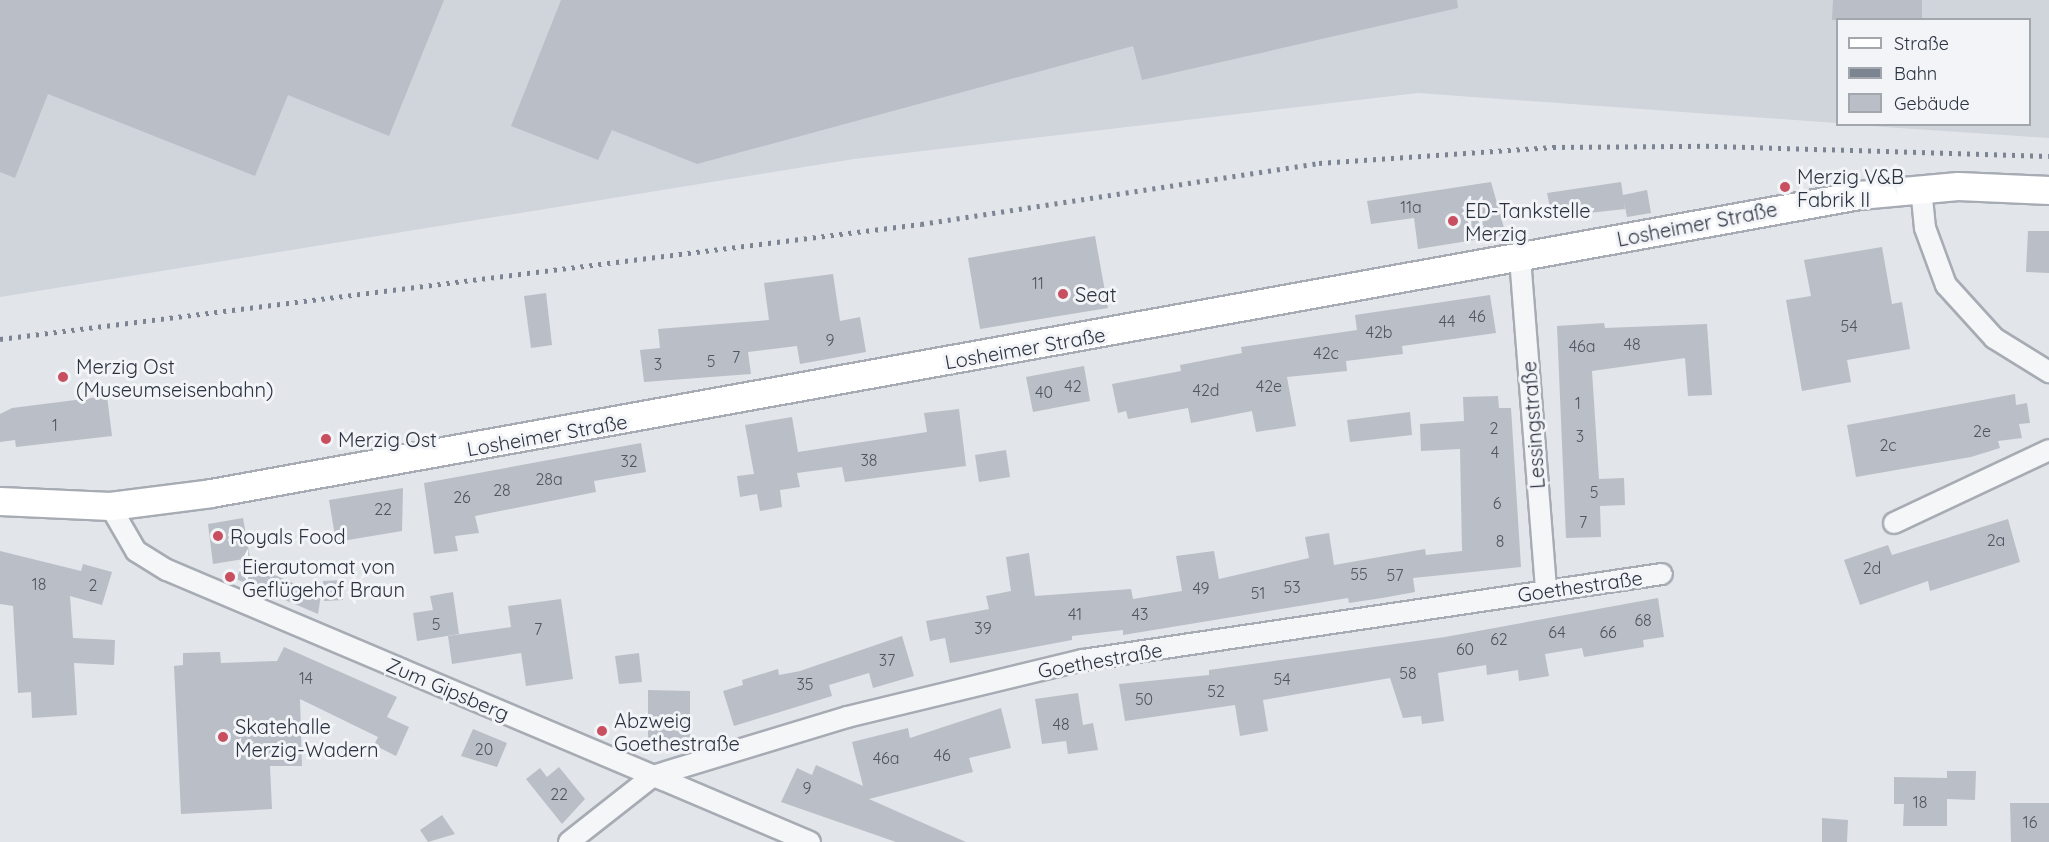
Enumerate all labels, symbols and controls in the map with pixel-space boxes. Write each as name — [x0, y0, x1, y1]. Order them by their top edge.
legend — [1836, 18, 2031, 126]
text: Straße — [1894, 32, 1949, 55]
text: Bahn — [1894, 62, 1937, 85]
text: Gebäude — [1894, 92, 1970, 115]
place label: Merzig V&B Fabrik II — [1797, 164, 1904, 211]
marker: Merzig V&B Fabrik II — [1778, 180, 1792, 194]
house number: 11a — [1400, 197, 1422, 217]
street label: Losheimer Straße — [1615, 197, 1779, 251]
place label: ED-Tankstelle Merzig — [1465, 198, 1591, 245]
marker: ED-Tankstelle Merzig — [1446, 214, 1460, 228]
house number: 11 — [1032, 273, 1044, 293]
place label: Seat — [1075, 282, 1117, 306]
marker: Seat — [1056, 287, 1070, 301]
house number: 46 — [1468, 306, 1486, 326]
house number: 44 — [1439, 311, 1455, 331]
house number: 54 — [1840, 316, 1858, 336]
street label: Losheimer Straße — [943, 322, 1107, 374]
house number: 42b — [1366, 322, 1392, 342]
house number: 9 — [826, 330, 834, 350]
house number: 48 — [1623, 334, 1641, 354]
house number: 46a — [1569, 336, 1595, 356]
house number: 42c — [1313, 343, 1339, 363]
house number: 7 — [732, 347, 740, 367]
house number: 5 — [707, 351, 715, 371]
place label: Merzig Ost (Museumseisenbahn) — [76, 354, 274, 401]
house number: 3 — [654, 354, 662, 374]
street label: Lessingstraße — [1517, 360, 1549, 490]
marker: Merzig Ost (Museumseisenbahn) — [54, 368, 72, 386]
house number: 42 — [1064, 376, 1082, 396]
house number: 42e — [1256, 376, 1282, 396]
house number: 42d — [1193, 380, 1219, 400]
house number: 40 — [1035, 382, 1053, 402]
house number: 1 — [1575, 393, 1581, 413]
street label: Losheimer Straße — [465, 409, 629, 461]
house number: 1 — [52, 415, 58, 435]
house number: 2 — [1490, 418, 1498, 438]
house number: 2e — [1973, 421, 1991, 441]
house number: 3 — [1576, 426, 1584, 446]
place label: Merzig Ost — [338, 427, 437, 451]
marker: Merzig Ost — [319, 432, 333, 446]
house number: 2c — [1879, 435, 1897, 455]
house number: 4 — [1491, 442, 1499, 462]
house number: 38 — [860, 450, 878, 470]
house number: 32 — [620, 451, 638, 471]
house number: 28a — [535, 469, 563, 489]
house number: 28 — [493, 480, 511, 500]
house number: 5 — [1590, 482, 1598, 502]
house number: 26 — [453, 487, 471, 507]
house number: 6 — [1493, 493, 1501, 513]
house number: 22 — [374, 499, 392, 519]
house number: 7 — [1579, 512, 1587, 532]
place label: Royals Food — [230, 524, 346, 548]
marker: Royals Food — [211, 529, 225, 543]
house number: 2a — [1987, 530, 2005, 550]
house number: 8 — [1496, 531, 1504, 551]
place label: Eierautomat von Geflügehof Braun — [242, 554, 405, 601]
house number: 2d — [1863, 558, 1881, 578]
house number: 55 — [1350, 564, 1368, 584]
house number: 57 — [1387, 565, 1403, 585]
street label: Goethestraße — [1516, 565, 1644, 607]
marker: Eierautomat von Geflügehof Braun — [223, 570, 237, 584]
house number: 18 — [32, 574, 46, 594]
house number: 2 — [89, 575, 97, 595]
house number: 53 — [1283, 577, 1301, 597]
house number: 49 — [1192, 578, 1210, 598]
house number: 51 — [1251, 583, 1265, 603]
house number: 41 — [1068, 604, 1082, 624]
house number: 43 — [1132, 604, 1148, 624]
house number: 68 — [1634, 610, 1652, 630]
house number: 5 — [432, 614, 440, 634]
house number: 39 — [974, 618, 992, 638]
house number: 7 — [534, 619, 542, 639]
house number: 64 — [1548, 622, 1566, 642]
house number: 66 — [1599, 622, 1617, 642]
house number: 62 — [1490, 629, 1508, 649]
street label: Goethestraße — [1036, 637, 1164, 683]
house number: 60 — [1456, 639, 1474, 659]
house number: 37 — [879, 650, 895, 670]
street label: Zum Gipsberg — [383, 652, 513, 726]
house number: 58 — [1399, 663, 1417, 683]
house number: 14 — [299, 668, 313, 688]
house number: 54 — [1273, 669, 1291, 689]
house number: 35 — [796, 674, 814, 694]
house number: 52 — [1207, 681, 1225, 701]
house number: 50 — [1135, 689, 1153, 709]
place label: Abzweig Goethestraße — [614, 708, 740, 755]
place label: Skatehalle Merzig-Wadern — [235, 714, 379, 761]
house number: 48 — [1052, 714, 1070, 734]
marker: Abzweig Goethestraße — [595, 724, 609, 738]
marker: Skatehalle Merzig-Wadern — [216, 730, 230, 744]
house number: 20 — [475, 739, 493, 759]
house number: 46 — [933, 745, 951, 765]
house number: 46a — [873, 748, 899, 768]
house number: 9 — [803, 778, 811, 798]
house number: 22 — [550, 784, 568, 804]
house number: 18 — [1913, 792, 1927, 812]
house number: 16 — [2023, 812, 2037, 832]

